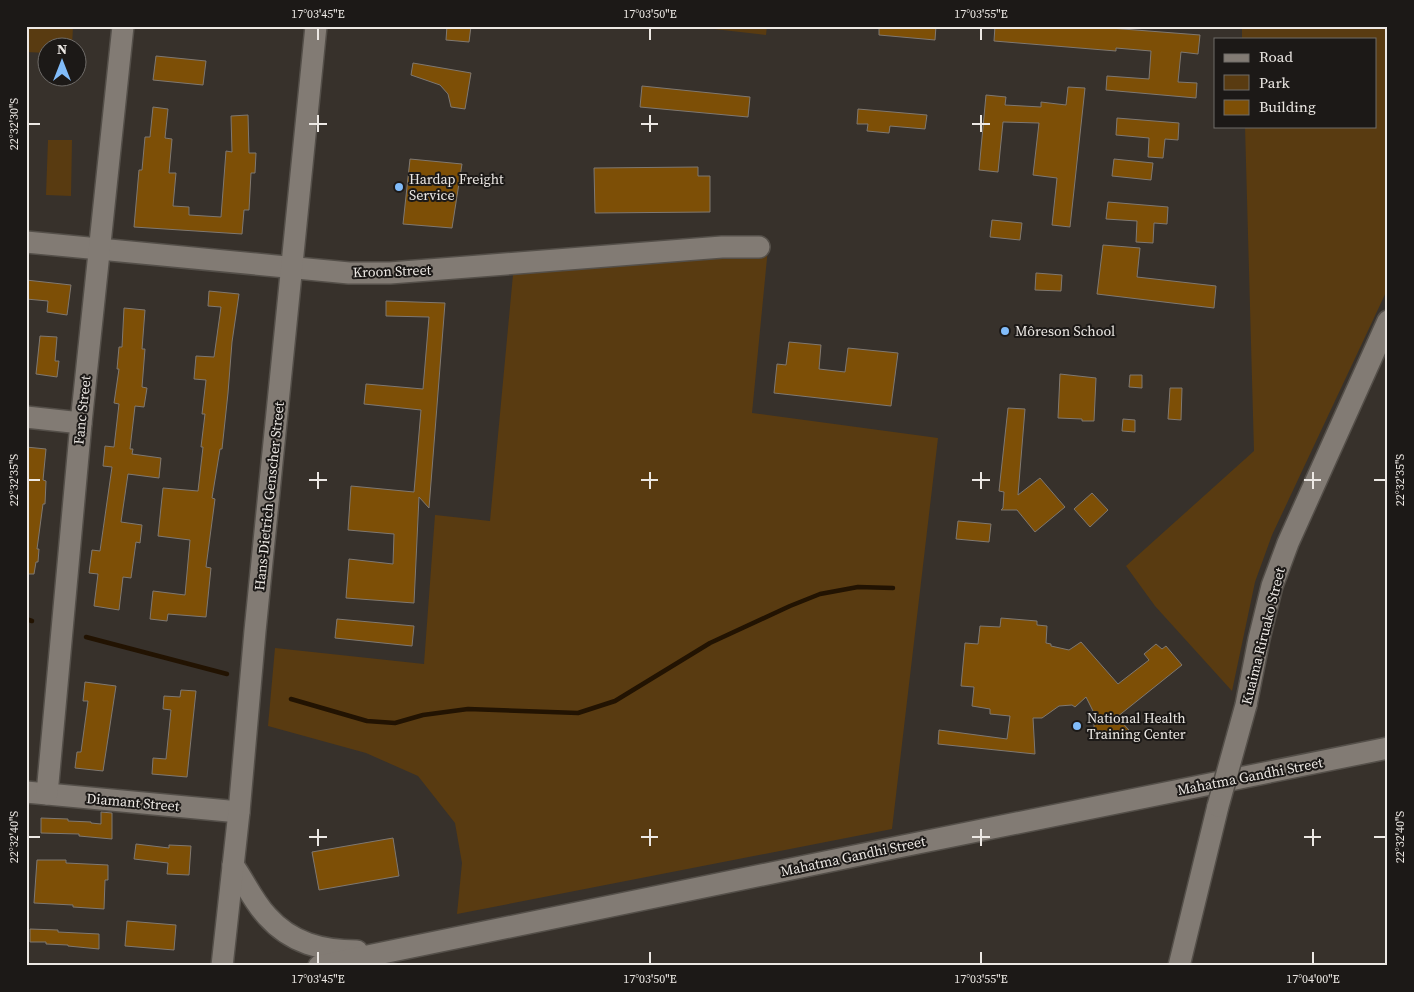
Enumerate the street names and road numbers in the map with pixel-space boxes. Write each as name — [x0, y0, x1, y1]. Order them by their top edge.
street label: Kroon Street — [352, 260, 432, 282]
street label: Fanc Street — [68, 374, 96, 446]
street label: Hans-Dietrich Genscher Street — [249, 400, 289, 591]
street label: Kuaima Riruako Street — [1236, 565, 1290, 707]
street label: Mahatma Gandhi Street — [1176, 752, 1325, 800]
street label: Diamant Street — [86, 788, 181, 816]
street label: Mahatma Gandhi Street — [779, 831, 928, 881]

